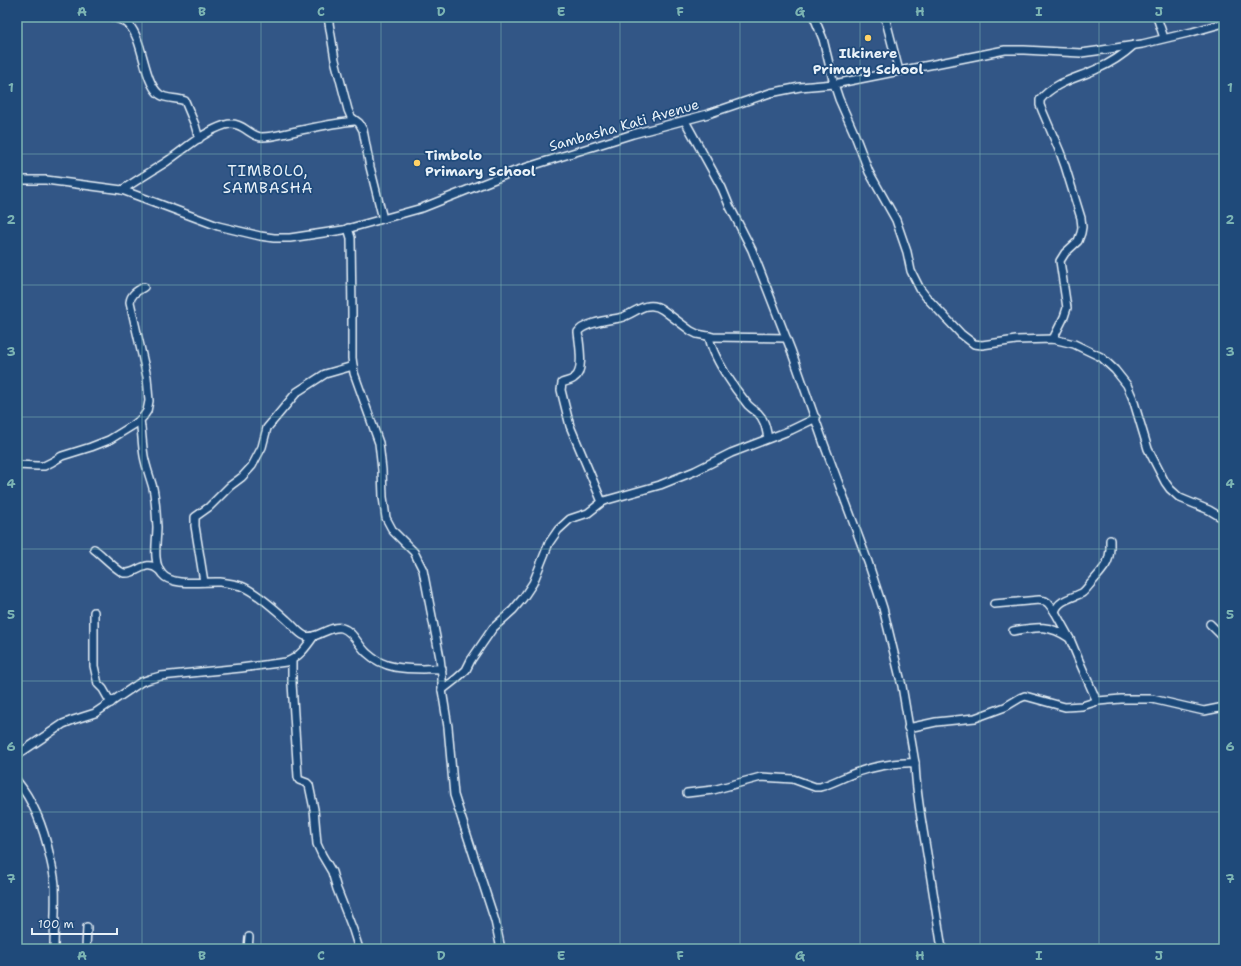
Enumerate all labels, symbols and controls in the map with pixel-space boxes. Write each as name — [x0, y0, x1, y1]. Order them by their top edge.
text: A — [77, 3, 87, 20]
text: B — [198, 3, 206, 20]
text: C — [317, 3, 325, 20]
text: D — [436, 3, 446, 20]
text: E — [557, 3, 566, 20]
text: F — [676, 3, 684, 20]
text: G — [795, 3, 806, 20]
text: H — [915, 3, 925, 20]
text: I — [1035, 3, 1043, 20]
text: J — [1155, 3, 1163, 20]
marker: Ilkinere Primary School — [863, 33, 873, 43]
place label: Ilkinere Primary School — [813, 44, 924, 78]
text: 1 — [8, 79, 14, 96]
text: 1 — [1227, 79, 1233, 96]
street label: Sambasha Kati Avenue — [547, 95, 701, 155]
place label: Timbolo Primary School — [425, 146, 536, 180]
marker: Timbolo Primary School — [412, 158, 422, 168]
district label: TIMBOLO, SAMBASHA — [223, 161, 313, 198]
text: 2 — [6, 211, 16, 228]
text: 2 — [1225, 211, 1235, 228]
text: 3 — [6, 343, 16, 360]
text: 3 — [1225, 343, 1235, 360]
text: 4 — [6, 475, 16, 492]
text: 4 — [1225, 475, 1235, 492]
text: 5 — [7, 606, 15, 623]
text: 5 — [1226, 606, 1234, 623]
text: 6 — [6, 738, 16, 755]
text: 6 — [1225, 738, 1235, 755]
text: 7 — [6, 870, 16, 887]
text: 7 — [1225, 870, 1235, 887]
scale bar — [32, 910, 117, 936]
text: 100 m — [38, 916, 74, 932]
text: A — [77, 947, 87, 964]
text: B — [198, 947, 206, 964]
text: C — [317, 947, 325, 964]
text: D — [436, 947, 446, 964]
text: E — [557, 947, 566, 964]
text: F — [676, 947, 684, 964]
text: G — [795, 947, 806, 964]
text: H — [915, 947, 925, 964]
text: I — [1035, 947, 1043, 964]
text: J — [1155, 947, 1163, 964]

